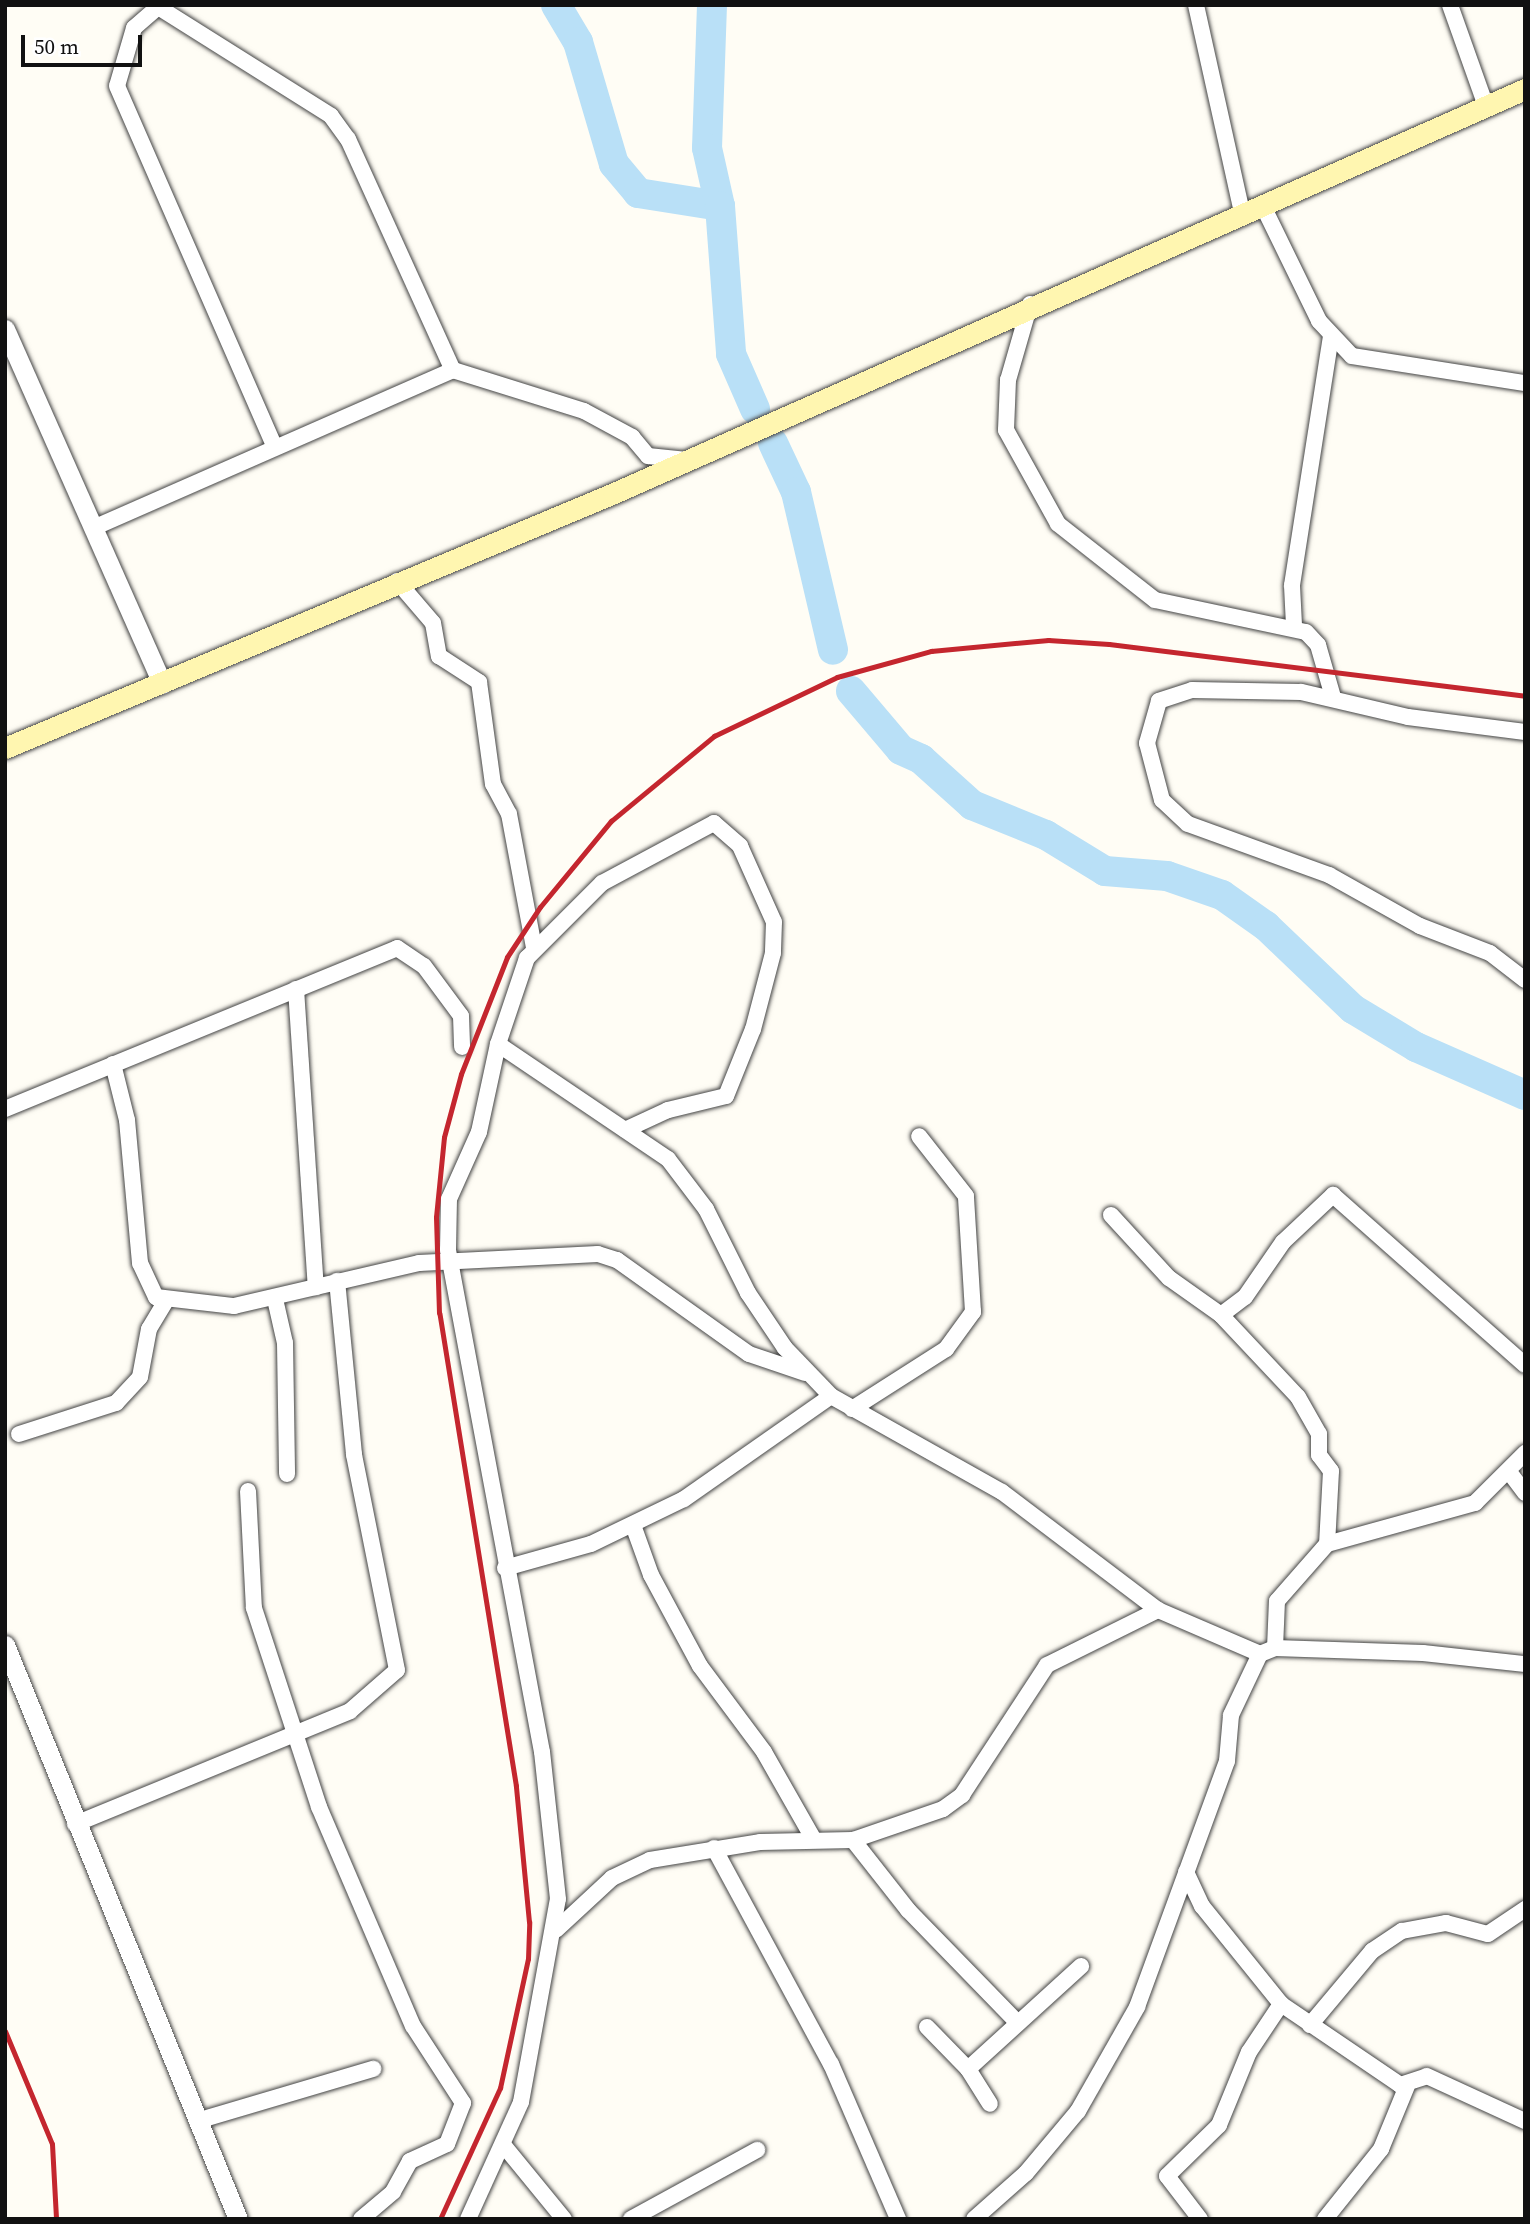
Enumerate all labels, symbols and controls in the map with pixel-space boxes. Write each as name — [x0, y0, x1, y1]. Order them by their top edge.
scale bar — [24, 21, 145, 65]
text: 50 m — [34, 32, 79, 61]

